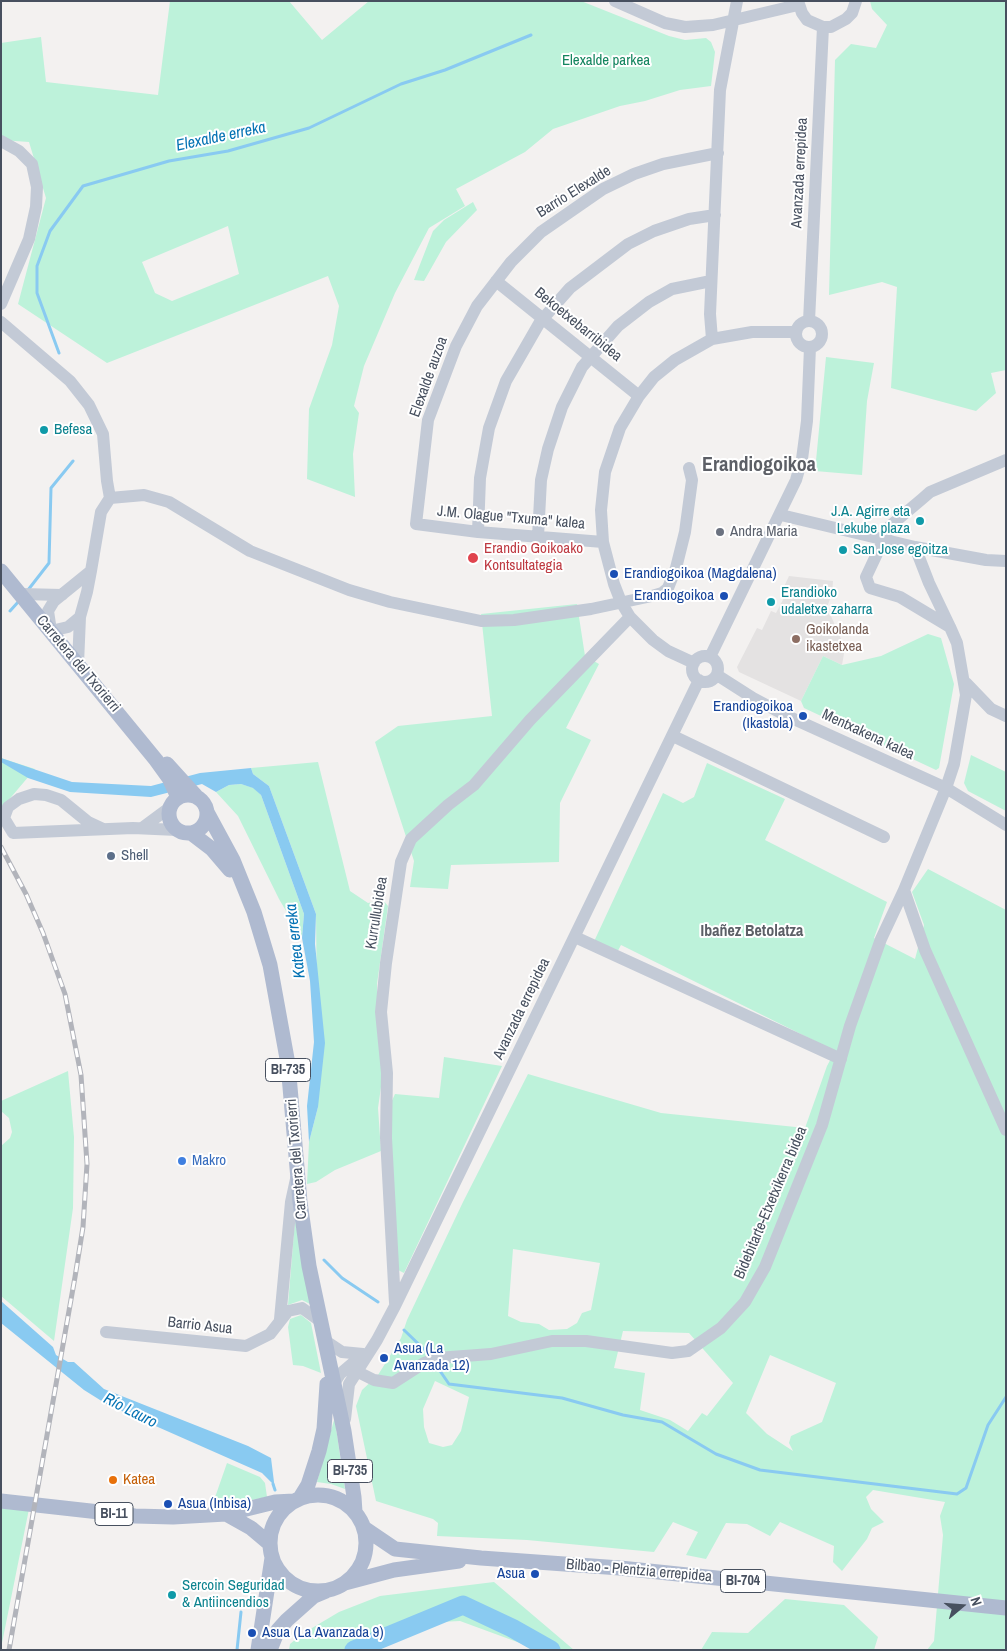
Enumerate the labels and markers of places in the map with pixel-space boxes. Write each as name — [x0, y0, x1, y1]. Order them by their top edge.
place label: Befesa — [54, 421, 92, 439]
marker: Befesa — [38, 424, 50, 436]
place label: J.A. Agirre eta Lekube plaza — [831, 503, 910, 538]
marker: J.A. Agirre eta Lekube plaza — [914, 515, 926, 527]
place label: Andra Maria — [730, 523, 798, 541]
marker: Andra Maria — [714, 526, 726, 538]
place label: Erandio Goikoako Kontsultategia — [484, 540, 583, 575]
place label: San Jose egoitza — [853, 541, 948, 559]
marker: San Jose egoitza — [837, 544, 849, 556]
marker: Erandio Goikoako Kontsultategia — [466, 551, 480, 565]
place label: Erandiogoikoa (Magdalena) — [624, 565, 776, 583]
marker: Erandiogoikoa (Magdalena) — [608, 568, 620, 580]
place label: Erandioko udaletxe zaharra — [781, 584, 873, 619]
place label: Erandiogoikoa — [634, 587, 714, 605]
marker: Erandiogoikoa — [718, 590, 730, 602]
marker: Erandioko udaletxe zaharra — [765, 596, 777, 608]
place label: Goikolanda ikastetxea — [806, 621, 869, 656]
marker: Goikolanda ikastetxea — [790, 633, 802, 645]
place label: Erandiogoikoa (Ikastola) — [713, 698, 793, 733]
marker: Erandiogoikoa (Ikastola) — [797, 710, 809, 722]
place label: Shell — [121, 847, 148, 865]
marker: Shell — [105, 850, 117, 862]
place label: Makro — [192, 1152, 226, 1170]
marker: Makro — [176, 1155, 188, 1167]
place label: Asua (La Avanzada 12) — [394, 1340, 470, 1375]
marker: Asua (La Avanzada 12) — [378, 1352, 390, 1364]
place label: Katea — [123, 1471, 155, 1489]
marker: Katea — [107, 1474, 119, 1486]
place label: Asua (Inbisa) — [178, 1495, 251, 1513]
marker: Asua (Inbisa) — [162, 1498, 174, 1510]
place label: Asua — [497, 1565, 525, 1583]
marker: Asua — [529, 1568, 541, 1580]
place label: Sercoin Seguridad & Antiincendios — [182, 1577, 285, 1612]
marker: Sercoin Seguridad & Antiincendios — [166, 1589, 178, 1601]
place label: Asua (La Avanzada 9) — [262, 1624, 383, 1642]
marker: Asua (La Avanzada 9) — [246, 1627, 258, 1639]

